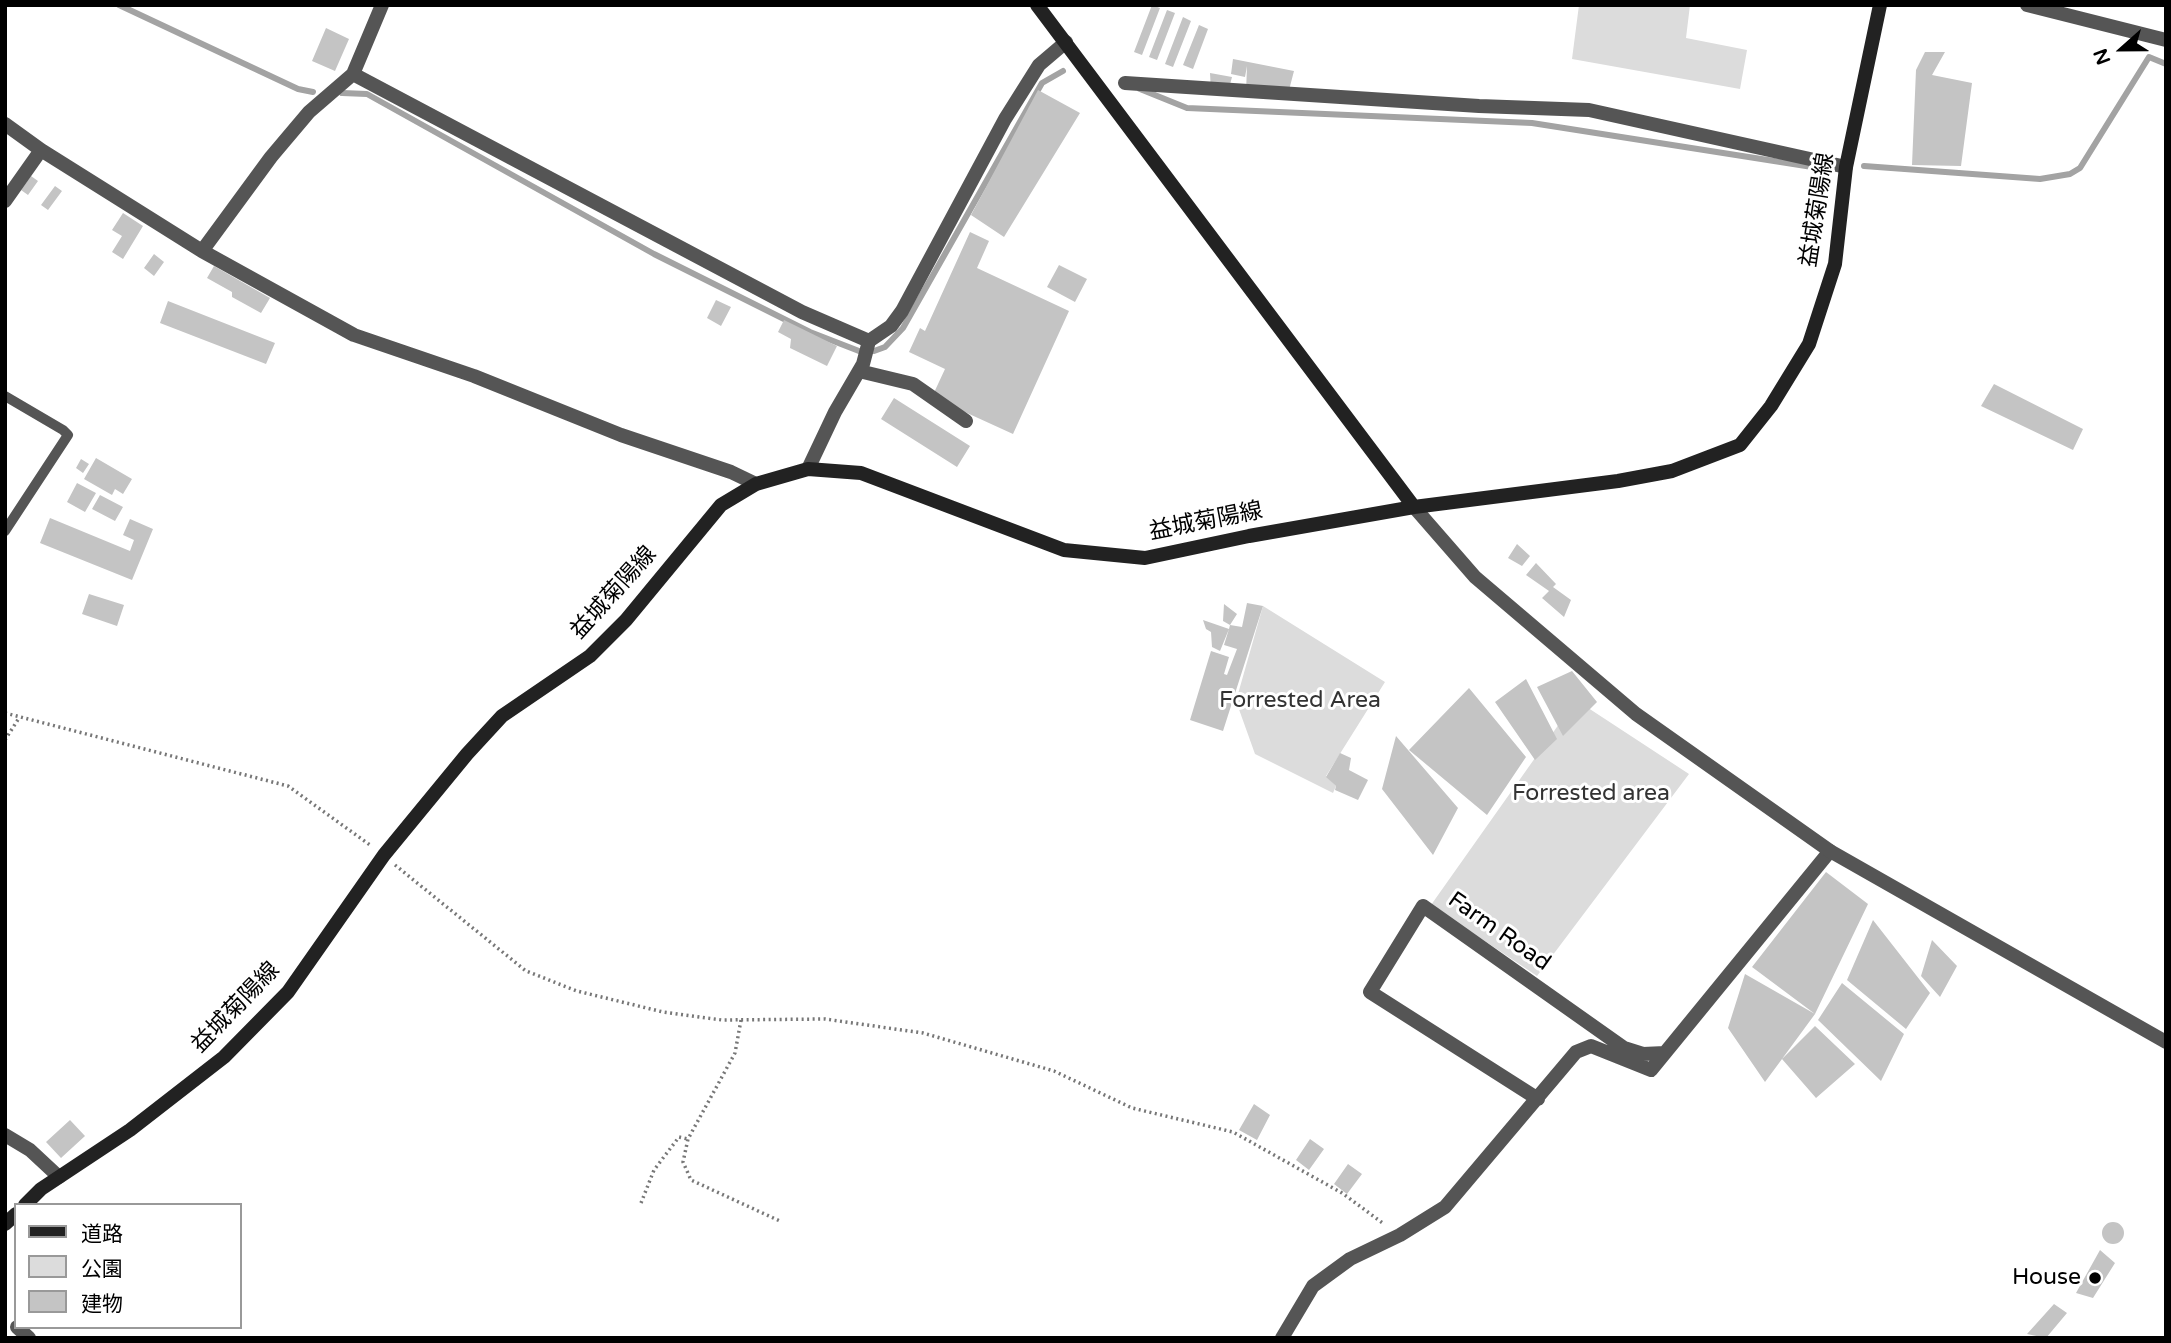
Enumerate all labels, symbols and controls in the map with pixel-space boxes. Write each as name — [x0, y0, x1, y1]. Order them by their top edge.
north arrow — [2087, 14, 2157, 84]
text: N — [2089, 45, 2115, 68]
street label: 益城菊陽線 — [1795, 151, 1841, 269]
street label: 益城菊陽線 — [1147, 497, 1265, 547]
street label: 益城菊陽線 — [565, 541, 663, 645]
park label: Forrested Area — [1219, 687, 1381, 715]
park label: Forrested area — [1512, 780, 1670, 808]
street label: Farm Road — [1442, 887, 1556, 977]
street label: 益城菊陽線 — [186, 957, 286, 1059]
legend — [14, 1203, 242, 1329]
text: 道路 — [81, 1222, 123, 1247]
text: 公園 — [81, 1257, 123, 1282]
place label: House — [2012, 1264, 2081, 1292]
marker: House — [2087, 1270, 2103, 1286]
text: 建物 — [81, 1292, 123, 1317]

